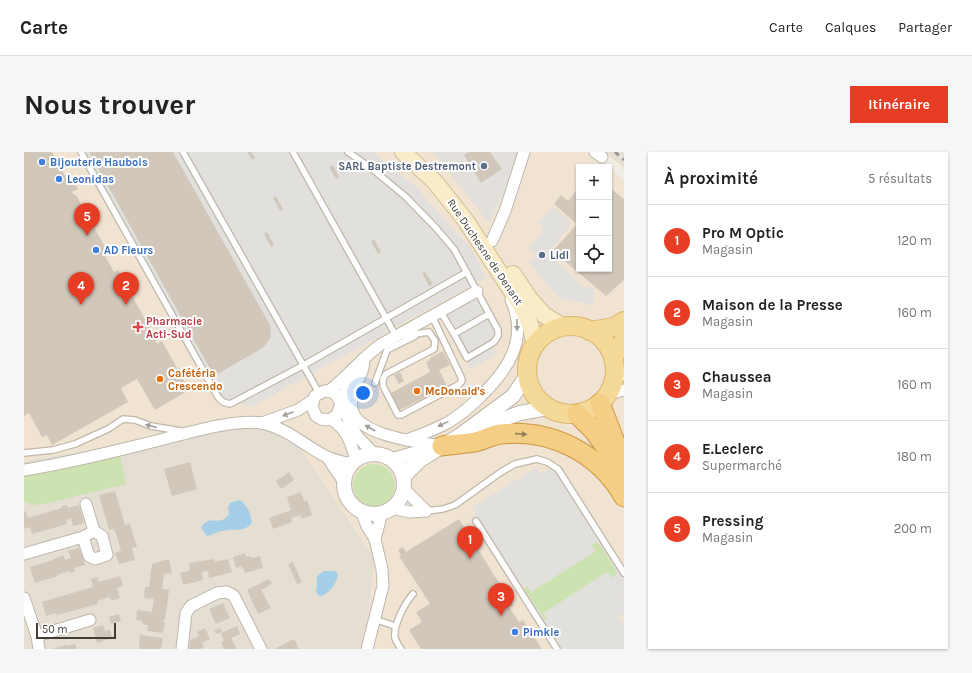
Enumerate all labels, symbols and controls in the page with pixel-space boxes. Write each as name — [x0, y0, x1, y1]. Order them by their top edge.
text: Carte — [20, 17, 68, 39]
text: Carte — [769, 19, 803, 36]
text: Calques — [825, 19, 876, 36]
text: Partager — [898, 19, 952, 36]
button: Itinéraire — [850, 86, 948, 123]
text: Nous trouver — [24, 88, 195, 121]
place label: Bijouterie Haubois — [50, 156, 148, 169]
marker: Bijouterie Haubois — [37, 157, 47, 167]
place label: SARL Baptiste Destremont — [338, 160, 477, 173]
marker: SARL Baptiste Destremont — [479, 161, 489, 171]
map controls — [576, 164, 612, 272]
button: + — [576, 164, 612, 200]
text: À proximité — [664, 168, 758, 188]
text: 5 résultats — [868, 171, 932, 186]
place label: Leonidas — [67, 173, 114, 186]
marker: Leonidas — [54, 174, 64, 184]
street label: Rue Duchesne de Denant — [445, 196, 525, 308]
button: − — [576, 200, 612, 236]
pin: 5 — [74, 203, 100, 236]
text: Pro M Optic — [702, 224, 784, 242]
text: 1 — [675, 233, 679, 248]
text: 120 m — [897, 233, 932, 248]
button: locate — [576, 236, 612, 272]
text: Magasin — [702, 242, 753, 257]
place label: AD Fleurs — [104, 244, 154, 257]
marker: AD Fleurs — [91, 245, 101, 255]
place label: Lidl — [550, 249, 569, 262]
marker: Lidl — [537, 250, 547, 260]
pin: 4 — [68, 272, 94, 305]
pin: 2 — [113, 272, 139, 305]
text: Maison de la Presse — [702, 296, 843, 314]
text: 2 — [673, 305, 681, 320]
text: 160 m — [897, 305, 932, 320]
text: Magasin — [702, 314, 753, 329]
place label: Pharmacie Acti-Sud — [146, 315, 202, 341]
one-way arrow — [514, 319, 520, 332]
marker: Pharmacie Acti-Sud — [133, 322, 143, 332]
place label: Cafétéria Crescendo — [168, 367, 222, 393]
text: Chaussea — [702, 368, 772, 386]
marker: Cafétéria Crescendo — [155, 374, 165, 384]
text: 3 — [673, 377, 681, 392]
text: 160 m — [897, 377, 932, 392]
your location — [353, 383, 373, 403]
place label: McDonald's — [425, 385, 486, 398]
marker: McDonald's — [412, 386, 422, 396]
text: Magasin — [702, 386, 753, 401]
one-way arrow — [281, 411, 293, 417]
one-way arrow — [438, 421, 449, 427]
one-way arrow — [145, 423, 157, 429]
one-way arrow — [365, 425, 376, 432]
one-way arrow — [515, 430, 527, 437]
text: E.Leclerc — [702, 440, 764, 458]
text: 4 — [673, 449, 681, 464]
text: 180 m — [897, 449, 932, 464]
text: Supermarché — [702, 458, 782, 473]
text: Pressing — [702, 512, 763, 530]
text: 5 — [673, 521, 681, 536]
text: 200 m — [894, 521, 932, 536]
pin: 1 — [457, 526, 483, 559]
text: Magasin — [702, 530, 753, 545]
pin: 3 — [488, 583, 514, 616]
scale bar — [36, 621, 116, 640]
text: 50 m — [42, 623, 68, 636]
place label: Pimkie — [523, 626, 560, 639]
marker: Pimkie — [510, 627, 520, 637]

